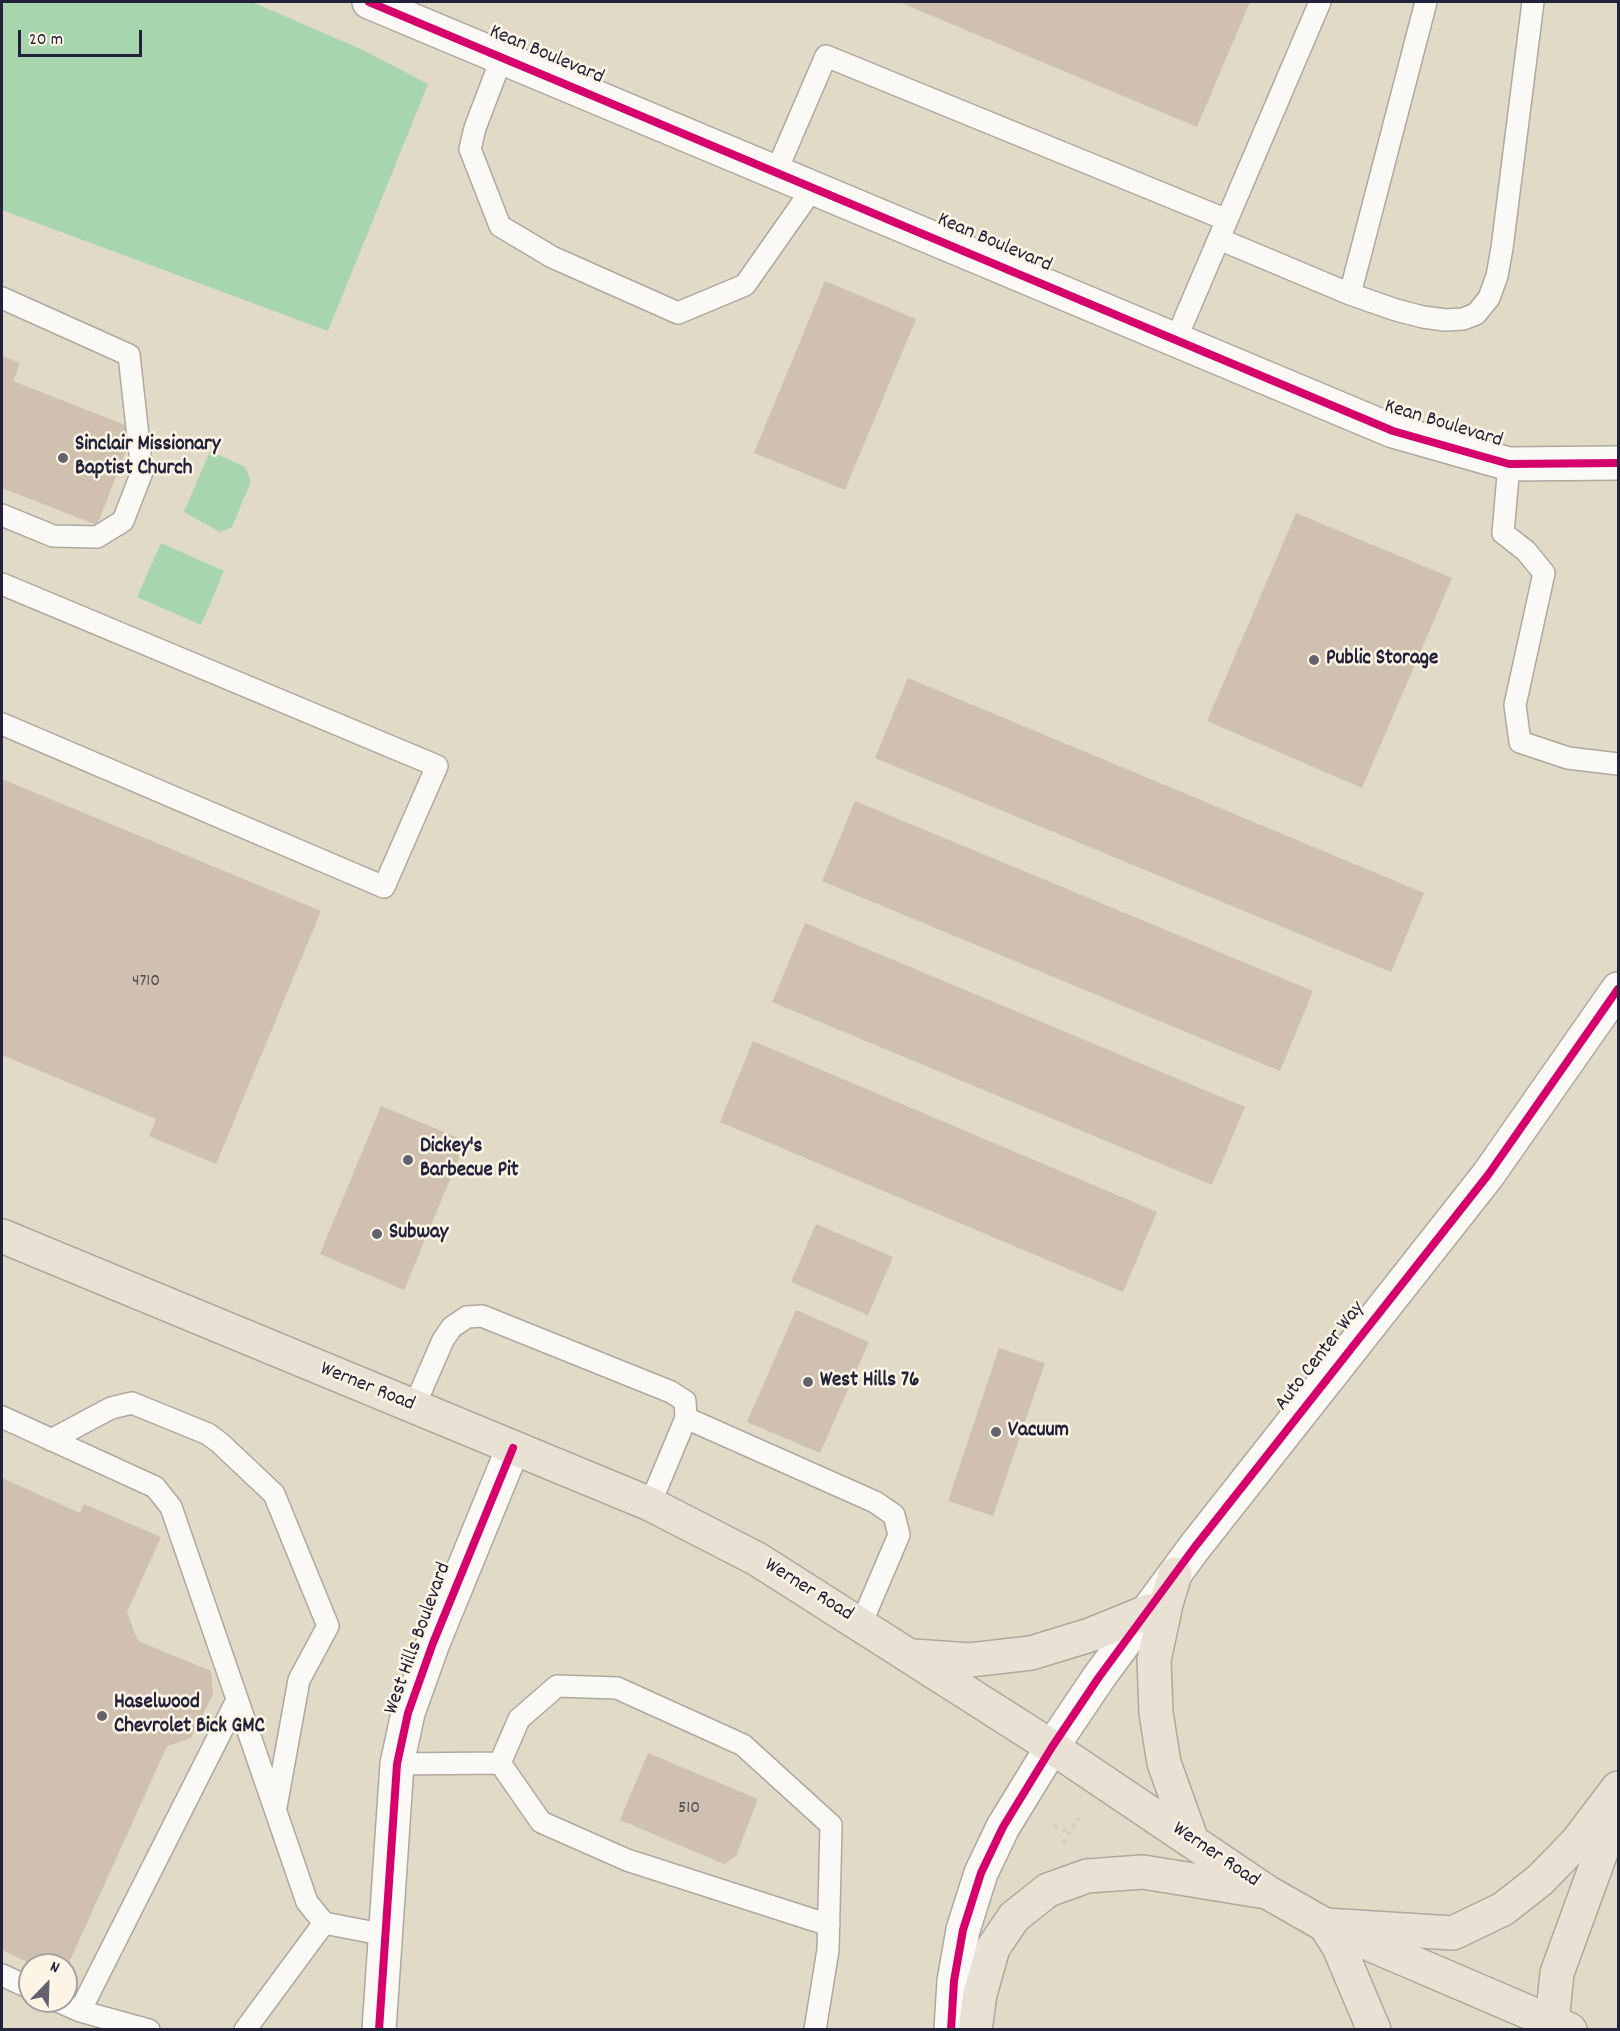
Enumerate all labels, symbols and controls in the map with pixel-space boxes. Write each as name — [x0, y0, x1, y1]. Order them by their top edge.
scale bar — [21, 18, 146, 56]
street label: Kean Boulevard — [485, 21, 607, 91]
text: 20 m — [29, 28, 63, 53]
street label: Kean Boulevard — [933, 209, 1055, 279]
street label: Kean Boulevard — [1381, 395, 1505, 455]
place label: Sinclair Missionary Baptist Church — [75, 433, 220, 483]
marker: Sinclair Missionary Baptist Church — [56, 451, 70, 465]
place label: Public Storage — [1326, 647, 1438, 673]
marker: Public Storage — [1307, 653, 1321, 667]
house number: 4710 — [132, 972, 160, 994]
place label: Dickey's Barbecue Pit — [420, 1135, 519, 1185]
marker: Dickey's Barbecue Pit — [401, 1153, 415, 1167]
place label: Subway — [389, 1221, 448, 1247]
marker: Subway — [370, 1227, 384, 1241]
street label: Auto Center Way — [1271, 1297, 1371, 1417]
street label: Werner Road — [316, 1358, 418, 1418]
place label: West Hills 76 — [820, 1369, 919, 1395]
marker: West Hills 76 — [801, 1375, 815, 1389]
place label: Vacuum — [1008, 1419, 1069, 1445]
marker: Vacuum — [989, 1425, 1003, 1439]
street label: Werner Road — [759, 1554, 857, 1628]
street label: West Hills Boulevard — [380, 1560, 458, 1718]
place label: Haselwood Chevrolet Bick GMC — [114, 1691, 265, 1741]
marker: Haselwood Chevrolet Bick GMC — [95, 1709, 109, 1723]
house number: 510 — [678, 1799, 700, 1821]
street label: Werner Road — [1167, 1818, 1263, 1894]
north arrow — [18, 1953, 78, 2013]
text: N — [46, 1956, 63, 1980]

